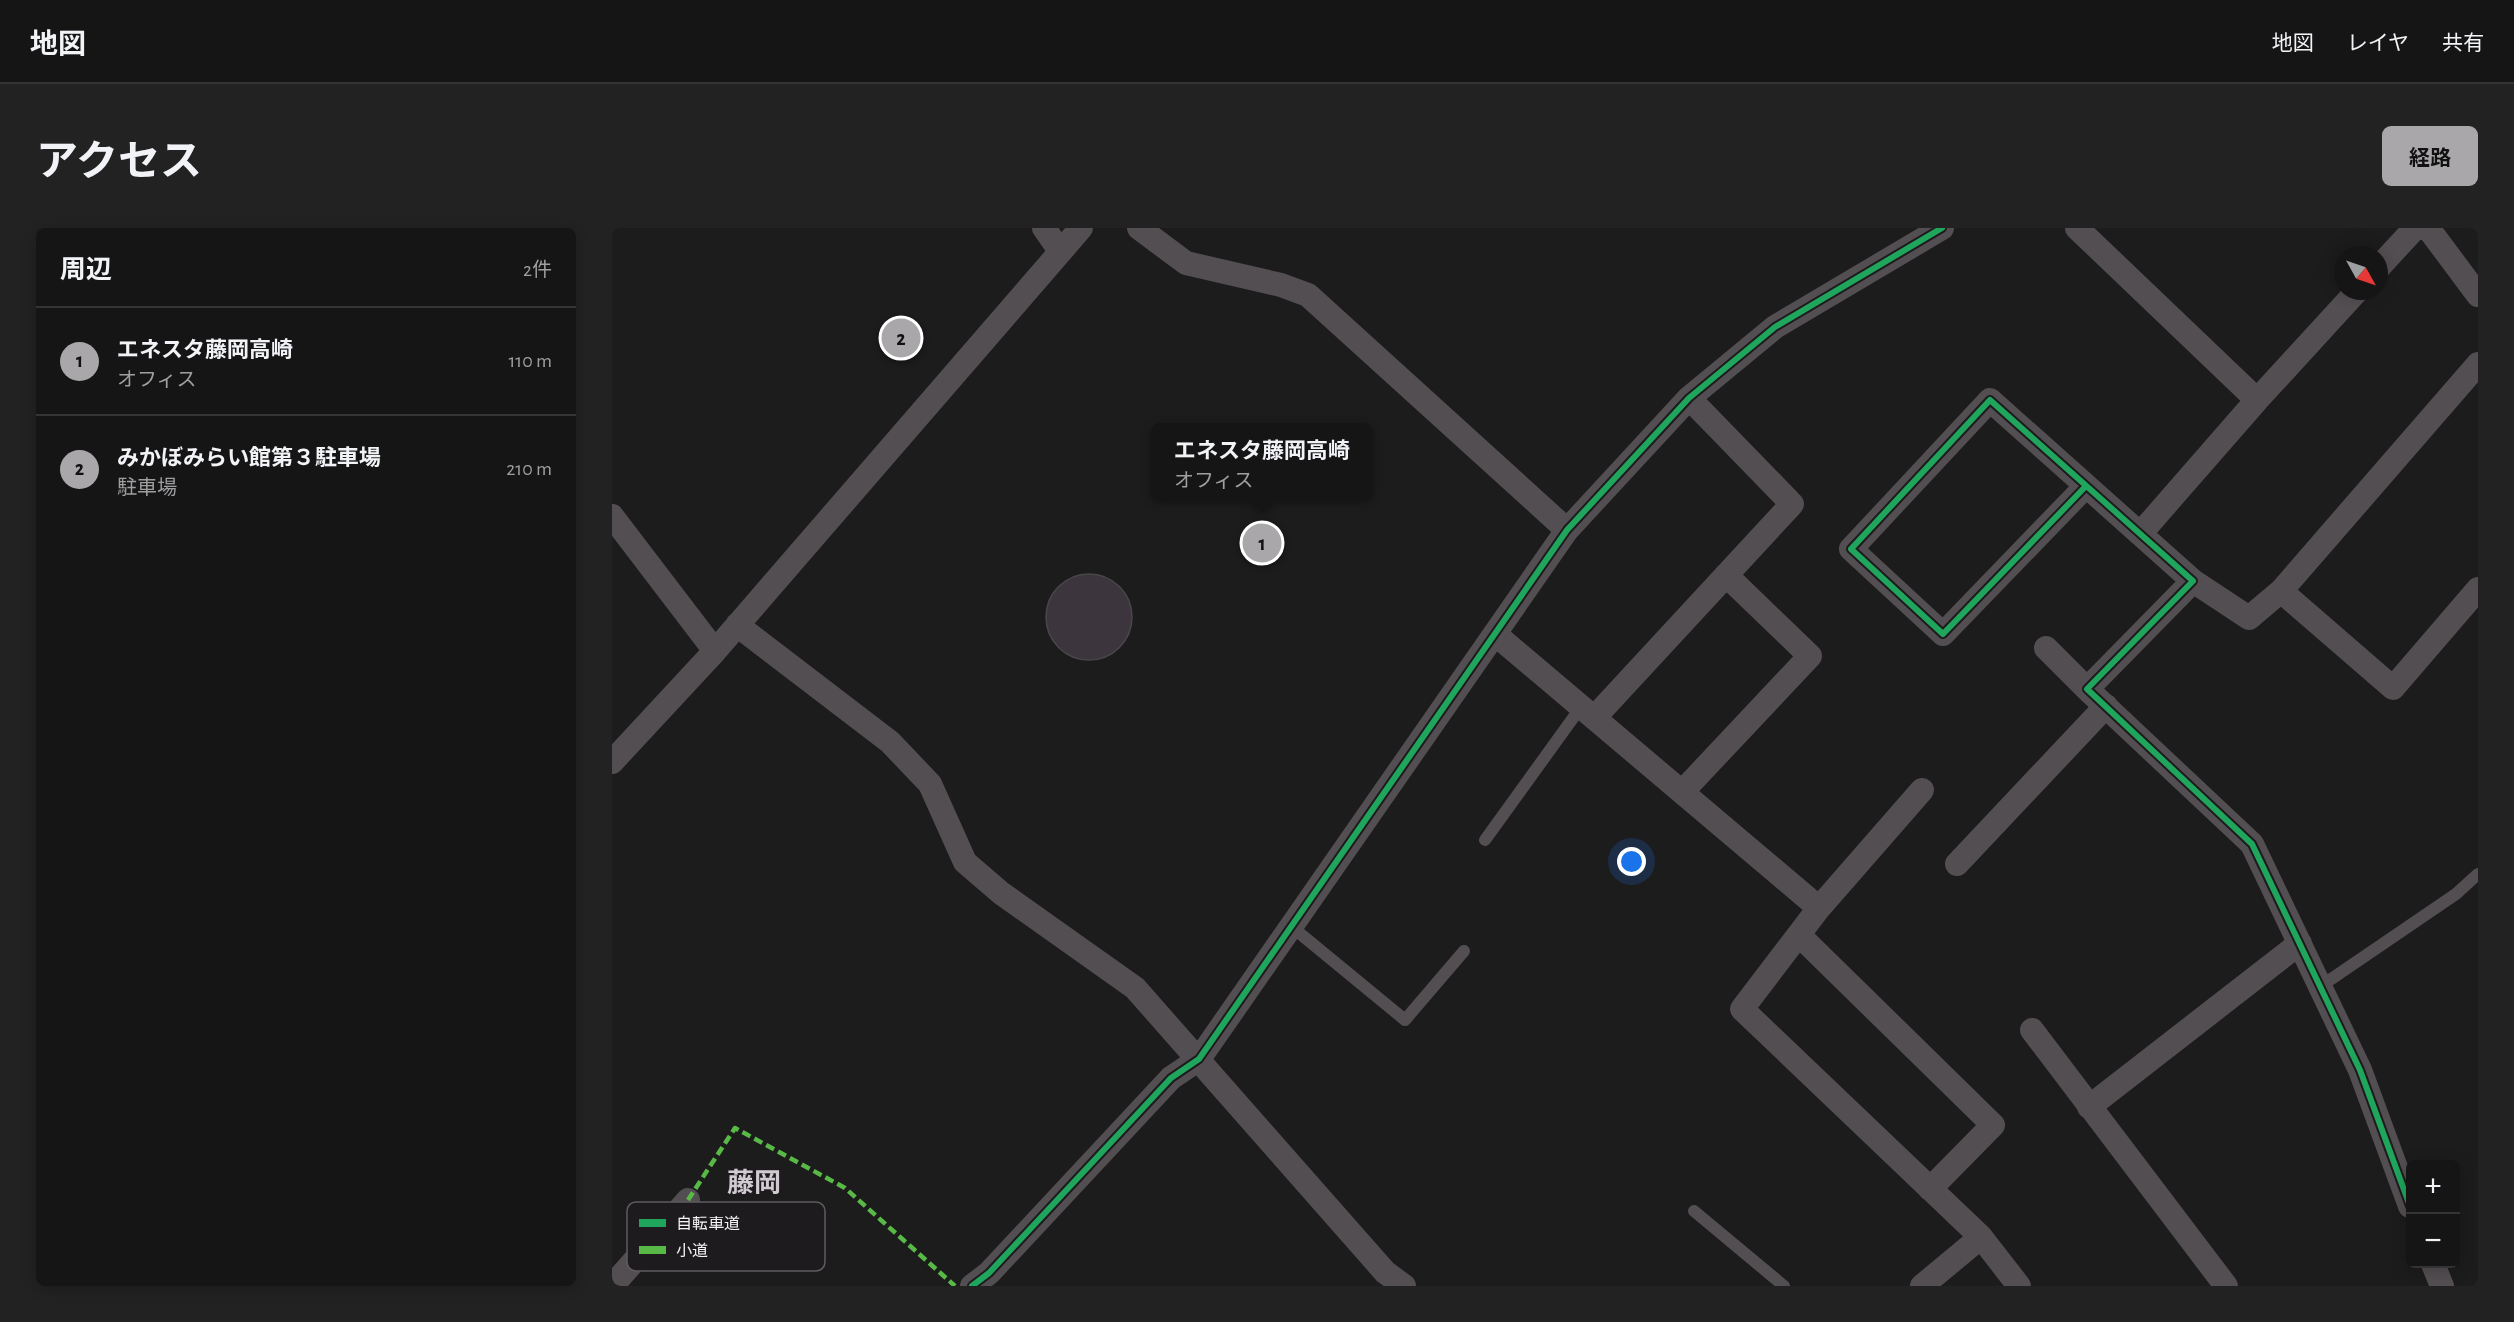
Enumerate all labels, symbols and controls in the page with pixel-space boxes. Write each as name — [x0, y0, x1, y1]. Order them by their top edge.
text: 地図 — [30, 31, 86, 59]
text: 地図 — [2272, 33, 2314, 54]
text: レイヤ — [2347, 33, 2409, 54]
text: 共有 — [2442, 33, 2484, 54]
button: 経路 — [2382, 126, 2478, 186]
text: アクセス — [36, 141, 202, 183]
north arrow — [2334, 246, 2388, 300]
text: 周辺 — [60, 257, 112, 283]
text: 2件 — [523, 260, 552, 280]
pin: 2 — [882, 316, 920, 360]
text: エネスタ藤岡高崎 — [117, 339, 293, 361]
text: 1 — [76, 351, 83, 371]
text: 110 m — [508, 351, 552, 371]
text: オフィス — [117, 370, 197, 390]
popup — [1151, 423, 1373, 501]
text: エネスタ藤岡高崎 — [1174, 440, 1350, 462]
text: みかぼみらい館第３駐車場 — [117, 447, 381, 469]
text: 2 — [75, 459, 84, 479]
text: 210 m — [506, 459, 552, 479]
text: オフィス — [1174, 471, 1254, 491]
text: 駐車場 — [117, 478, 177, 498]
pin: 1 — [1242, 520, 1282, 566]
your location — [1617, 847, 1646, 876]
map controls — [2406, 1160, 2460, 1268]
button: + — [2406, 1160, 2460, 1214]
district label: 藤岡 — [727, 1168, 781, 1197]
legend — [627, 1202, 825, 1271]
button: − — [2406, 1214, 2460, 1268]
text: 自転車道 — [676, 1215, 740, 1232]
text: 小道 — [676, 1242, 708, 1259]

